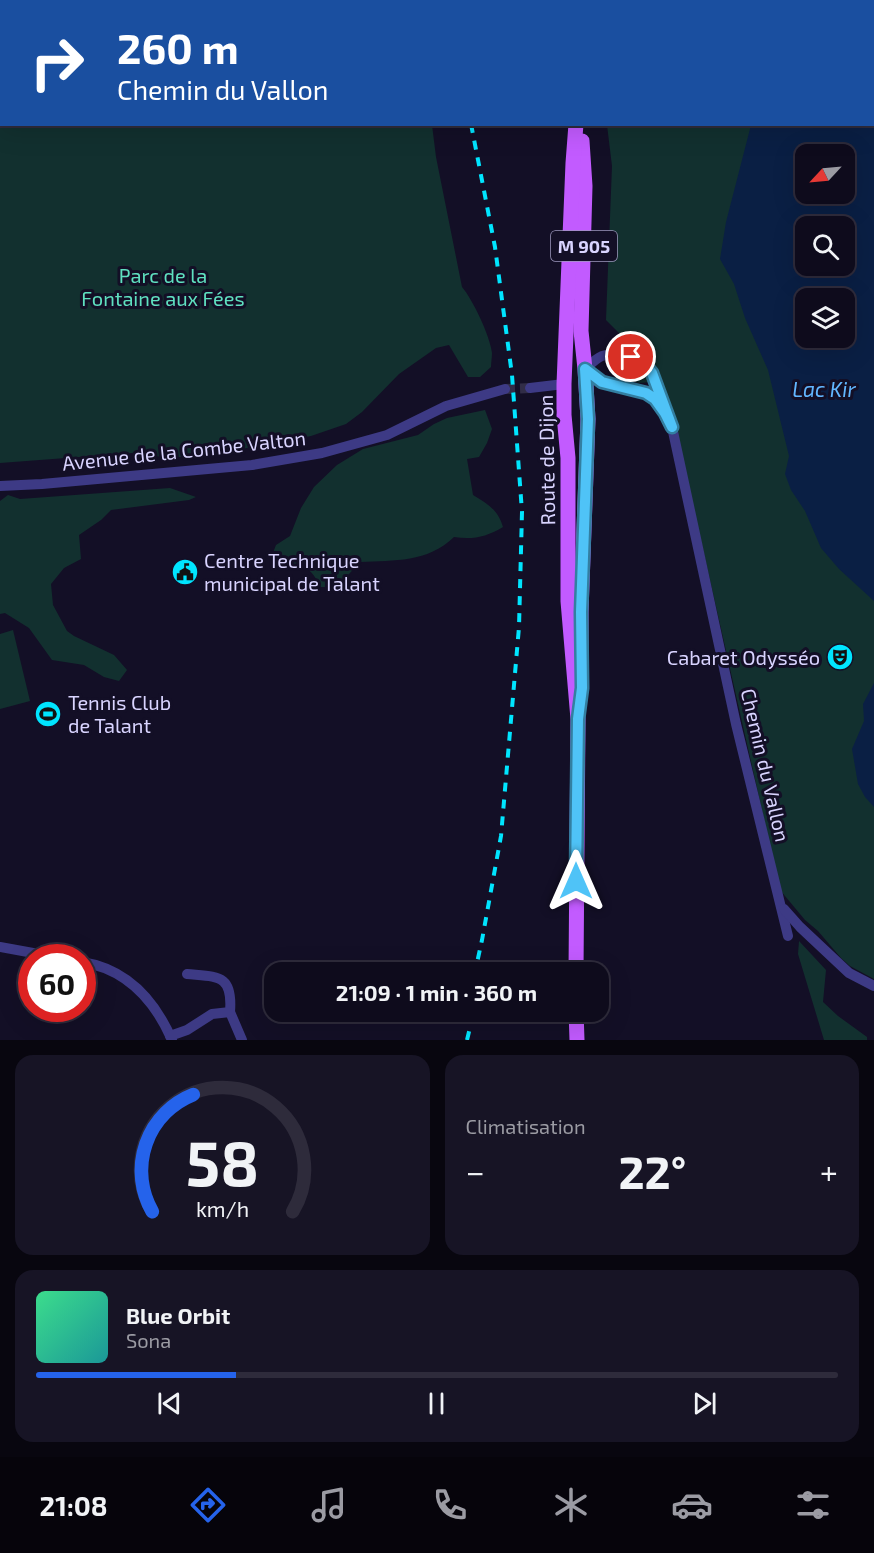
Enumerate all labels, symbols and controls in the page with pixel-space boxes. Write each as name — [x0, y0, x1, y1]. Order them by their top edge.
text: 260 m — [117, 22, 239, 72]
icon: right — [18, 24, 96, 102]
text: Chemin du Vallon — [117, 73, 328, 105]
north arrow — [795, 144, 855, 204]
map controls — [795, 144, 855, 348]
button: search — [795, 216, 855, 276]
road number: M 905 — [551, 231, 617, 261]
park label: Parc de la Fontaine aux Fées — [81, 263, 245, 310]
button: layers — [795, 288, 855, 348]
pin — [605, 331, 656, 382]
icon: arrive — [614, 340, 647, 373]
water label: Lac Kir — [792, 376, 856, 401]
street label: Route de Dijon — [533, 394, 559, 526]
street label: Avenue de la Combe Valton — [61, 425, 307, 475]
place label: Centre Technique municipal de Talant — [204, 548, 380, 595]
public building icon: Centre Technique municipal de Talant — [170, 557, 200, 587]
theatre icon: Cabaret Odysséo — [825, 642, 855, 672]
place label: Cabaret Odysséo — [667, 645, 820, 669]
street label: Chemin du Vallon — [737, 686, 795, 844]
place label: Tennis Club de Talant — [68, 690, 171, 737]
sports icon: Tennis Club de Talant — [33, 699, 63, 729]
position arrow — [544, 849, 608, 913]
speed limit sign: 60 — [18, 944, 96, 1022]
text: 21:09 · 1 min · 360 m — [336, 979, 537, 1005]
text: Climatisation — [466, 1114, 586, 1138]
text: 58 — [186, 1124, 259, 1199]
text: 22° — [618, 1144, 686, 1198]
text: − — [466, 1151, 485, 1191]
text: + — [820, 1151, 838, 1191]
text: km/h — [196, 1196, 249, 1221]
text: Blue Orbit — [126, 1302, 230, 1328]
text: Sona — [126, 1328, 171, 1352]
icon: previous — [153, 1387, 186, 1420]
icon: pause — [420, 1387, 453, 1420]
icon: next — [688, 1387, 721, 1420]
icon: directions — [187, 1484, 229, 1526]
icon: music — [308, 1484, 350, 1526]
icon: phone — [429, 1484, 471, 1526]
icon: climate — [550, 1484, 592, 1526]
icon: car — [671, 1484, 713, 1526]
icon: filters — [792, 1484, 834, 1526]
text: 21:08 — [40, 1489, 108, 1521]

